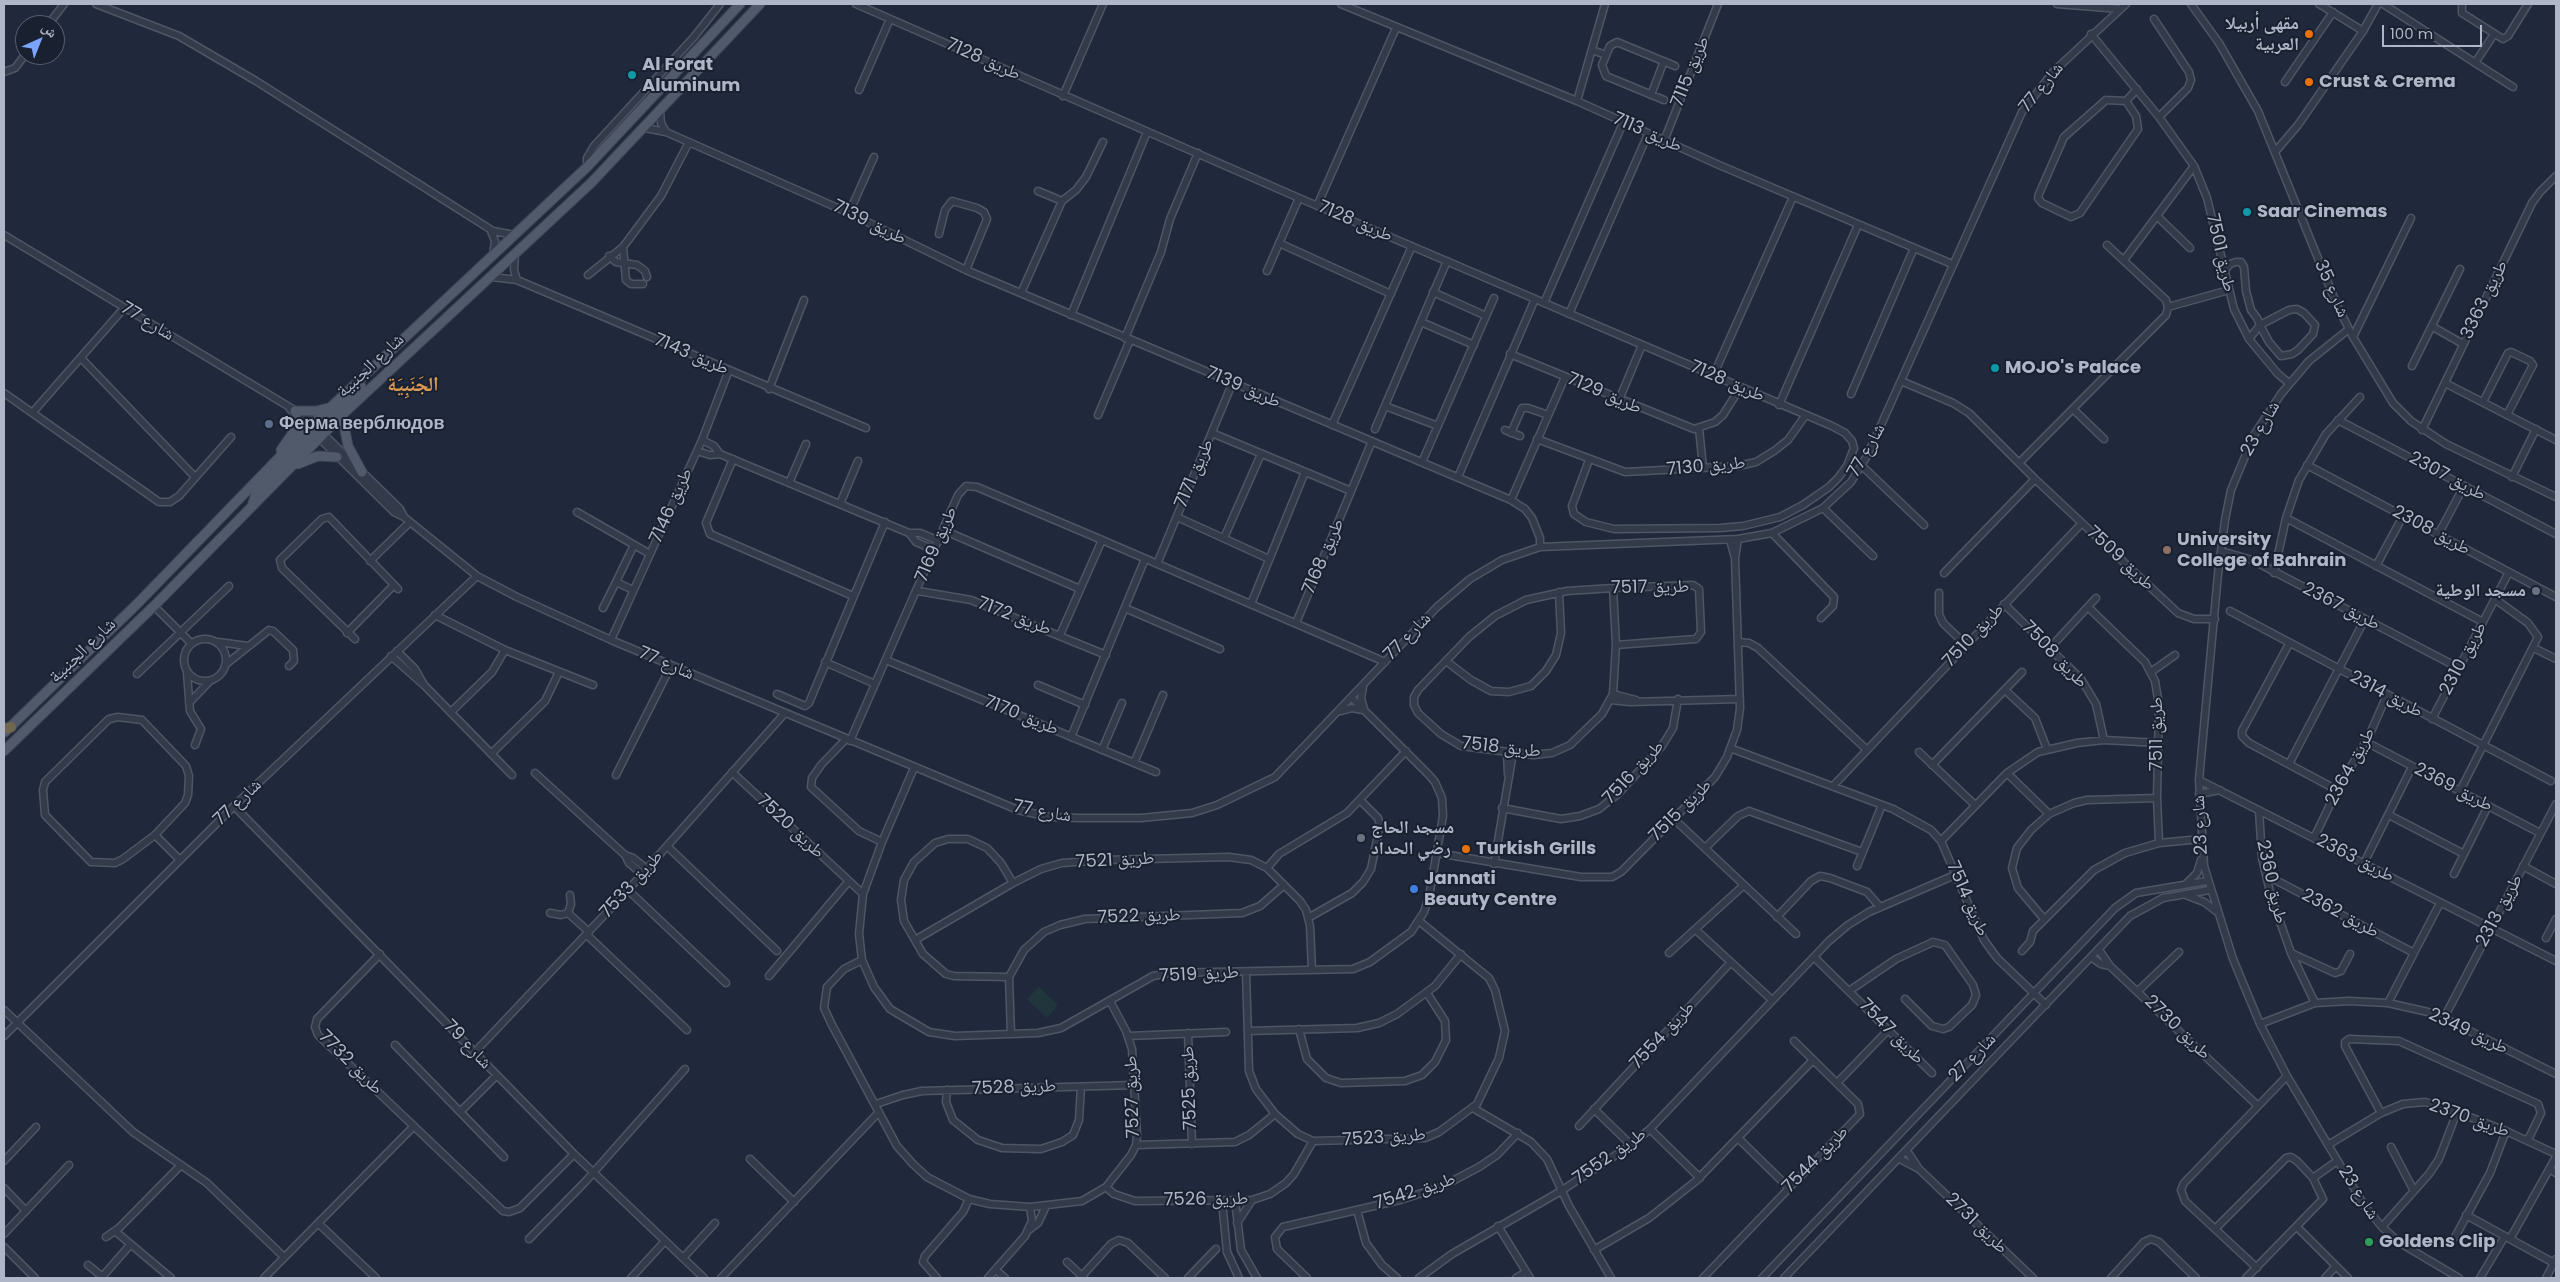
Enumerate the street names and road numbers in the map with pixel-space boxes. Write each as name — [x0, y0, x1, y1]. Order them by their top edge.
street label: طريق 7115 — [1667, 33, 1715, 111]
street label: طريق 7128 — [943, 34, 1023, 86]
street label: شارع 77 — [2015, 58, 2069, 118]
street label: طريق 7113 — [1609, 108, 1685, 158]
street label: طريق 7139 — [829, 196, 909, 250]
street label: طريق 7128 — [1314, 197, 1396, 247]
street label: طريق 7501 — [2200, 212, 2240, 294]
street label: شارع 35 — [2309, 257, 2353, 321]
street label: طريق 3363 — [2457, 257, 2513, 343]
street label: شارع 77 — [116, 298, 178, 346]
street label: شارع الجنبية — [333, 329, 409, 403]
street label: طريق 7143 — [650, 330, 732, 380]
street label: طريق 7128 — [1686, 357, 1768, 407]
street label: طريق 7139 — [1202, 363, 1284, 413]
street label: طريق 7129 — [1563, 369, 1645, 419]
street label: شارع 23 — [2237, 398, 2285, 460]
street label: شارع 77 — [1843, 420, 1891, 482]
street label: طريق 7171 — [1171, 436, 1219, 512]
street label: طريق 2307 — [2405, 448, 2489, 506]
street label: طريق 7130 — [1666, 453, 1746, 481]
street label: طريق 7146 — [646, 465, 698, 547]
street label: طريق 2308 — [2388, 501, 2474, 561]
street label: طريق 7169 — [911, 504, 963, 586]
street label: طريق 7168 — [1298, 516, 1350, 598]
street label: طريق 7509 — [2081, 522, 2159, 596]
street label: طريق 7517 — [1611, 577, 1689, 599]
street label: طريق 2367 — [2299, 578, 2383, 636]
street label: طريق 7172 — [974, 593, 1054, 641]
street label: طريق 7510 — [1939, 599, 2009, 673]
street label: شارع 77 — [1380, 608, 1436, 666]
street label: شارع الجنبية — [45, 614, 121, 688]
street label: طريق 7508 — [2017, 617, 2091, 693]
street label: طريق 2310 — [2436, 619, 2492, 699]
street label: شارع 77 — [635, 643, 697, 685]
street label: طريق 2314 — [2346, 667, 2426, 723]
street label: طريق 7170 — [981, 691, 1061, 741]
street label: طريق 7511 — [2146, 697, 2168, 771]
street label: طريق 2364 — [2321, 724, 2381, 810]
street label: طريق 7518 — [1460, 733, 1542, 763]
street label: طريق 7516 — [1599, 736, 1669, 810]
street label: طريق 2369 — [2410, 759, 2496, 817]
street label: شارع 77 — [209, 775, 267, 831]
street label: طريق 7515 — [1645, 775, 1717, 847]
street label: طريق 7520 — [752, 790, 828, 864]
street label: شارع 23 — [2189, 794, 2213, 856]
street label: شارع 77 — [1011, 796, 1073, 828]
street label: طريق 2363 — [2312, 830, 2398, 888]
street label: طريق 2360 — [2251, 838, 2291, 926]
street label: طريق 7533 — [596, 847, 668, 923]
street label: طريق 7521 — [1075, 848, 1155, 874]
street label: طريق 7514 — [1941, 858, 1993, 940]
street label: طريق 2313 — [2472, 871, 2528, 951]
street label: طريق 2362 — [2298, 885, 2382, 943]
street label: طريق 7522 — [1097, 905, 1181, 929]
street label: طريق 7519 — [1159, 962, 1239, 988]
street label: طريق 2730 — [2139, 991, 2215, 1065]
street label: طريق 7547 — [1854, 995, 1928, 1069]
street label: طريق 7554 — [1626, 997, 1700, 1075]
street label: طريق 2349 — [2425, 1004, 2511, 1060]
street label: شارع 79 — [438, 1016, 496, 1074]
street label: طريق 7732 — [313, 1026, 387, 1100]
street label: شارع 27 — [1945, 1029, 2001, 1087]
street label: طريق 7525 — [1178, 1045, 1202, 1131]
street label: طريق 7527 — [1121, 1055, 1145, 1139]
street label: طريق 7528 — [971, 1076, 1057, 1100]
street label: طريق 2370 — [2426, 1095, 2512, 1143]
street label: طريق 7544 — [1779, 1122, 1853, 1198]
street label: طريق 7523 — [1341, 1124, 1427, 1152]
street label: طريق 7552 — [1569, 1124, 1651, 1190]
street label: شارع 23 — [2333, 1162, 2383, 1224]
street label: طريق 7542 — [1371, 1169, 1459, 1215]
street label: طريق 7526 — [1164, 1188, 1248, 1212]
street label: طريق 2731 — [1940, 1189, 2012, 1259]

